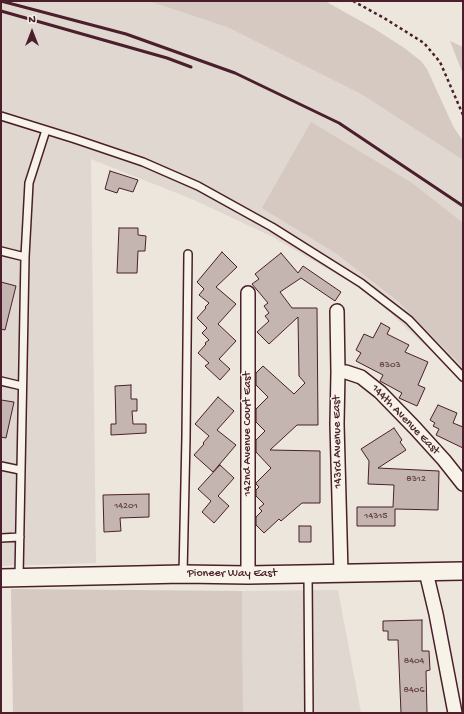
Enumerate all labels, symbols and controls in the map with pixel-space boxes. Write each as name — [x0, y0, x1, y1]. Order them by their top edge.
north arrow — [12, 12, 52, 52]
text: N — [28, 14, 36, 26]
house number: 8303 — [379, 359, 401, 371]
street label: 142nd Avenue Court East — [241, 372, 255, 496]
street label: 144th Avenue East — [368, 382, 442, 458]
street label: 143rd Avenue East — [330, 395, 346, 489]
house number: 8312 — [406, 473, 426, 485]
house number: 14201 — [114, 500, 138, 512]
house number: 14315 — [364, 510, 388, 522]
street label: Pioneer Way East — [187, 567, 277, 581]
house number: 8404 — [404, 655, 424, 667]
house number: 8406 — [404, 684, 424, 696]

